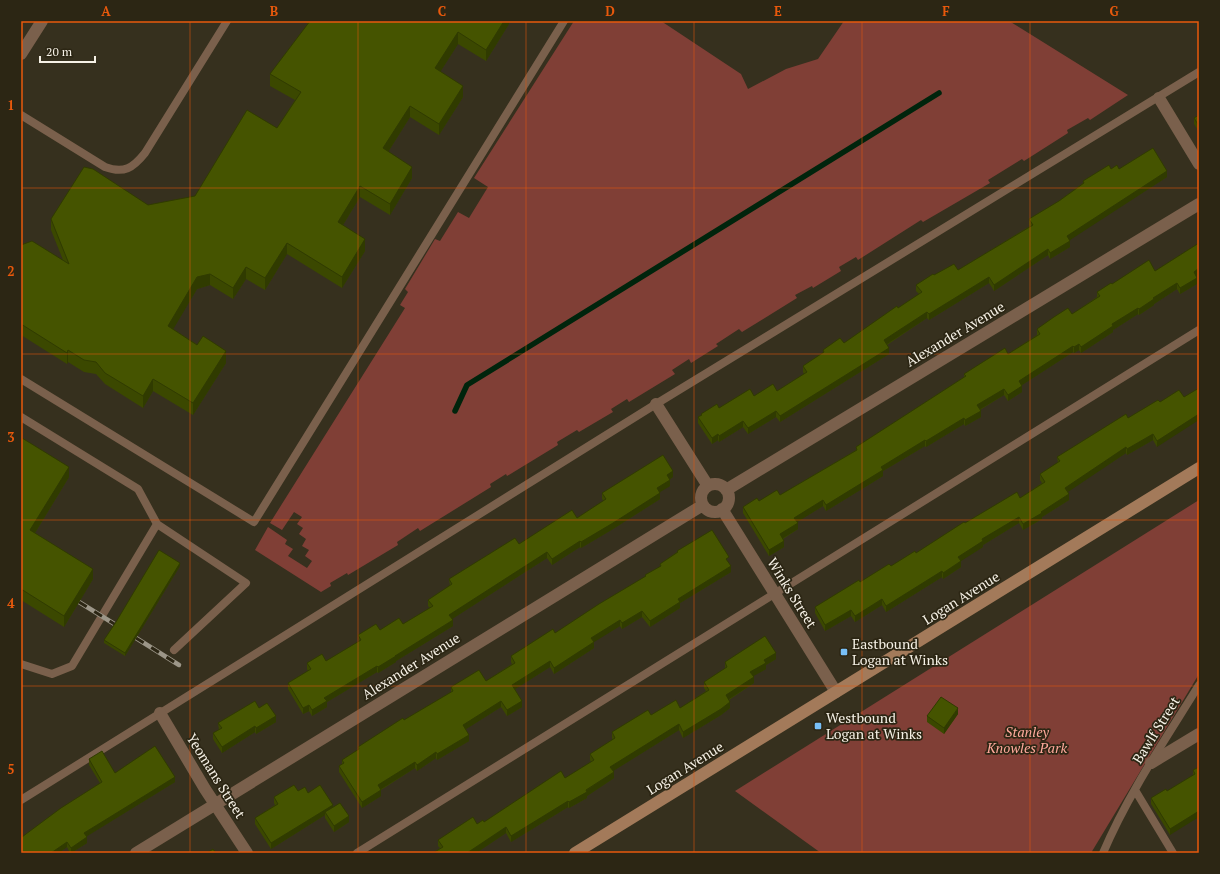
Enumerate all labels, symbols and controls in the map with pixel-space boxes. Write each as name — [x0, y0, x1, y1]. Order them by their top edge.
text: A — [101, 2, 111, 20]
text: B — [270, 2, 278, 20]
text: C — [438, 2, 446, 20]
text: D — [605, 2, 615, 20]
text: E — [774, 2, 782, 20]
text: F — [942, 2, 950, 20]
text: G — [1109, 2, 1119, 20]
scale bar — [40, 38, 95, 64]
text: 20 m — [46, 44, 73, 59]
text: 1 — [7, 96, 15, 114]
text: 2 — [7, 262, 15, 280]
street label: Alexander Avenue — [902, 296, 1008, 371]
text: 3 — [7, 428, 15, 446]
street label: Winks Street — [763, 554, 822, 632]
street label: Logan Avenue — [919, 566, 1003, 629]
text: 4 — [7, 594, 15, 612]
street label: Alexander Avenue — [358, 628, 463, 703]
place label: Eastbound Logan at Winks — [852, 634, 948, 669]
marker: Eastbound Logan at Winks — [839, 647, 849, 657]
street label: Bawlf Street — [1127, 692, 1184, 767]
place label: Westbound Logan at Winks — [826, 708, 922, 743]
marker: Westbound Logan at Winks — [813, 721, 823, 731]
park label: Stanley Knowles Park — [986, 722, 1067, 757]
street label: Yeomans Street — [183, 730, 251, 823]
street label: Logan Avenue — [643, 736, 727, 799]
text: 5 — [7, 760, 15, 778]

